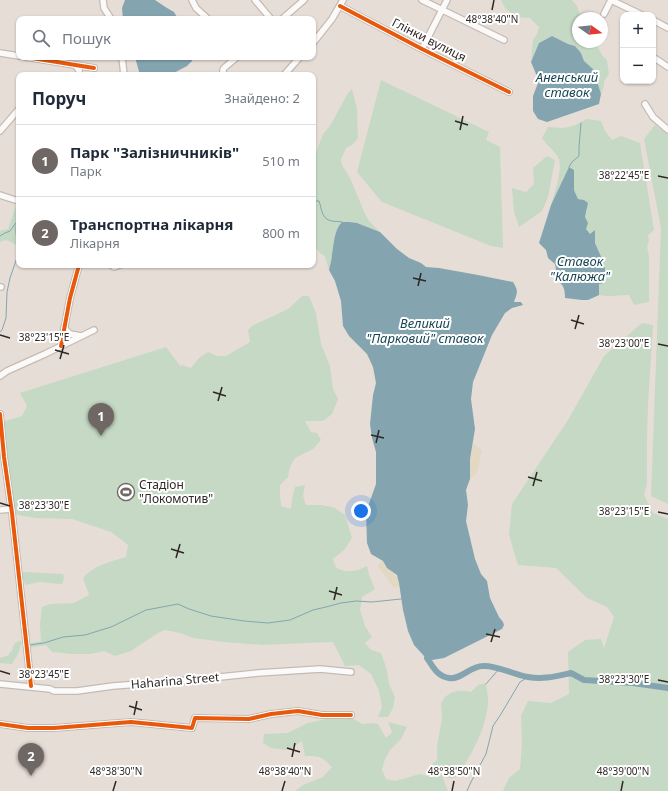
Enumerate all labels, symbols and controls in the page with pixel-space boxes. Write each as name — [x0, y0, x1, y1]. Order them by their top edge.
text: 48°38'40"N — [466, 12, 518, 26]
north arrow — [572, 12, 608, 48]
map controls — [620, 12, 656, 84]
button: + — [620, 12, 656, 48]
street label: Глінки вулиця — [389, 14, 469, 66]
search box — [16, 16, 316, 60]
icon: search — [30, 27, 52, 49]
text: Пошук — [62, 28, 111, 48]
button: − — [620, 48, 656, 84]
water label: Аненський ставок — [535, 68, 599, 101]
text: Поруч — [32, 87, 86, 110]
text: Знайдено: 2 — [224, 89, 300, 107]
text: Парк "Залізничників" — [70, 142, 239, 162]
text: 1 — [41, 152, 49, 170]
text: 510 m — [262, 152, 300, 170]
text: Парк — [70, 162, 102, 180]
text: 38°22'45"E — [599, 168, 649, 182]
text: Транспортна лікарня — [70, 214, 233, 234]
text: 2 — [41, 224, 49, 242]
text: 800 m — [262, 224, 300, 242]
text: Лікарня — [70, 234, 120, 252]
water label: Ставок "Калюжа" — [550, 252, 611, 285]
water label: Великий "Парковий" ставок — [366, 314, 484, 347]
text: 38°23'15"E — [19, 330, 69, 344]
text: 38°23'00"E — [599, 336, 649, 350]
pin: 1 — [88, 403, 114, 436]
place label: Стадіон "Локомотив" — [139, 476, 213, 507]
sports icon: Стадіон "Локомотив" — [116, 482, 136, 502]
text: 38°23'30"E — [19, 498, 69, 512]
your location — [351, 501, 371, 521]
text: 38°23'15"E — [599, 504, 649, 518]
text: 38°23'45"E — [19, 667, 69, 681]
street label: Haharina Street — [130, 668, 220, 693]
text: 38°23'30"E — [599, 672, 649, 686]
pin: 2 — [18, 743, 44, 776]
text: 48°38'30"N — [90, 764, 142, 778]
text: 48°38'40"N — [259, 764, 311, 778]
text: 48°38'50"N — [428, 764, 480, 778]
text: 48°39'00"N — [597, 764, 649, 778]

